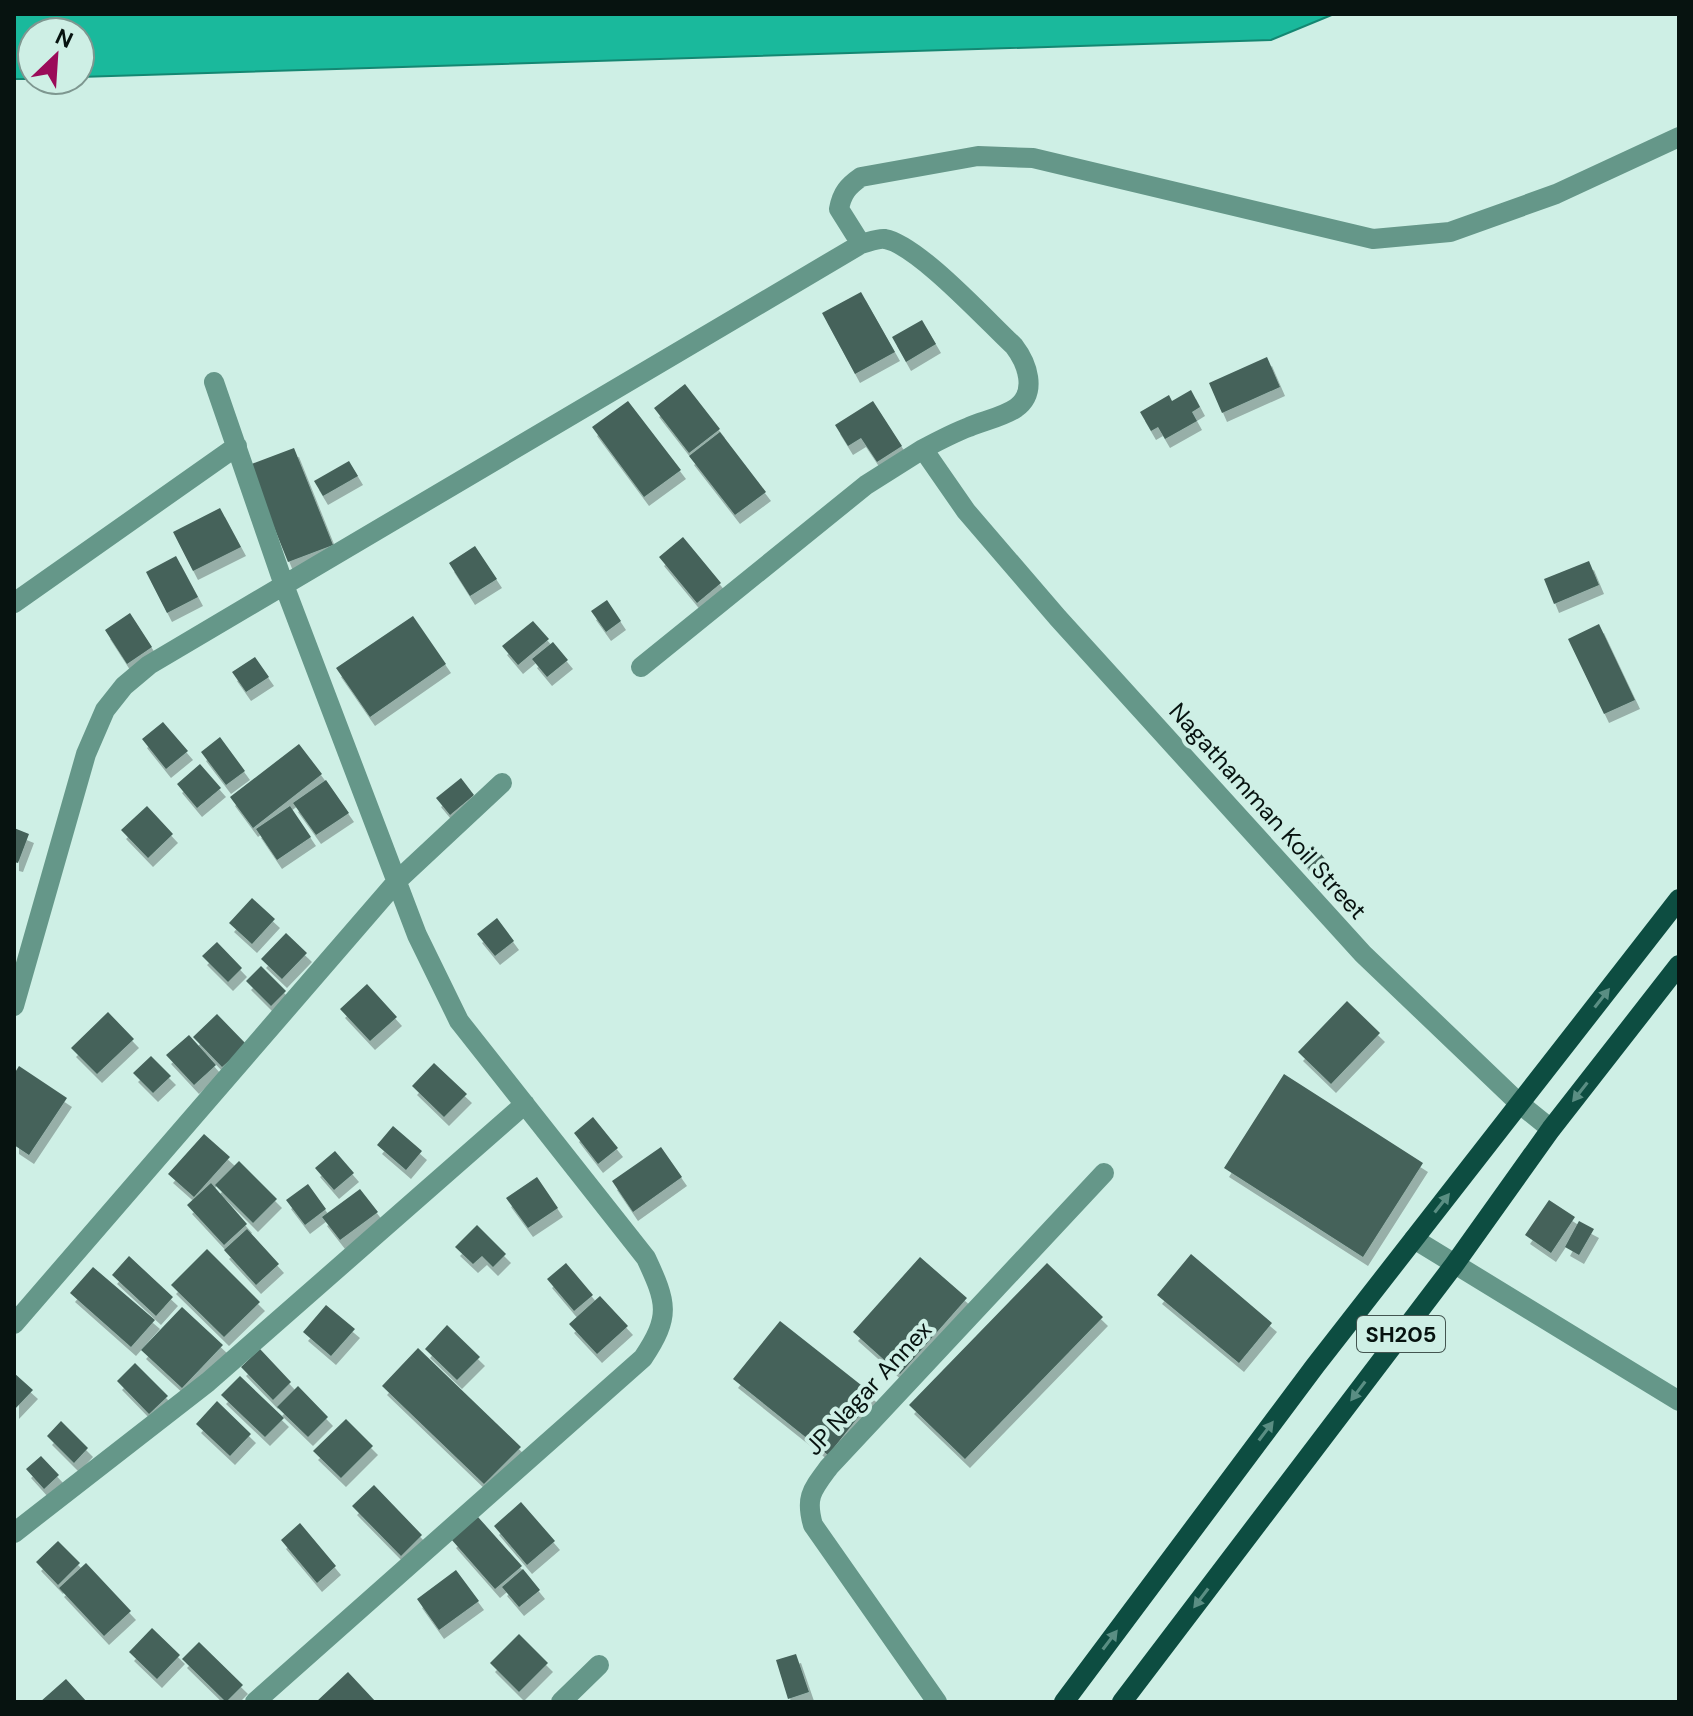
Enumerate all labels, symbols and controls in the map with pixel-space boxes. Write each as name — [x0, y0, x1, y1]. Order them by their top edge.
north arrow — [16, 16, 96, 96]
text: N — [51, 22, 78, 55]
street label: Nagathamman Koil Street — [1162, 696, 1374, 926]
one-way arrow — [1593, 988, 1609, 1008]
one-way arrow — [1572, 1082, 1588, 1103]
one-way arrow — [1433, 1193, 1450, 1213]
street label: JP Nagar Annex — [798, 1314, 938, 1462]
road number: SH205 — [1357, 1316, 1445, 1352]
one-way arrow — [1350, 1381, 1366, 1401]
one-way arrow — [1258, 1421, 1274, 1442]
one-way arrow — [1193, 1588, 1209, 1608]
one-way arrow — [1102, 1629, 1118, 1650]

